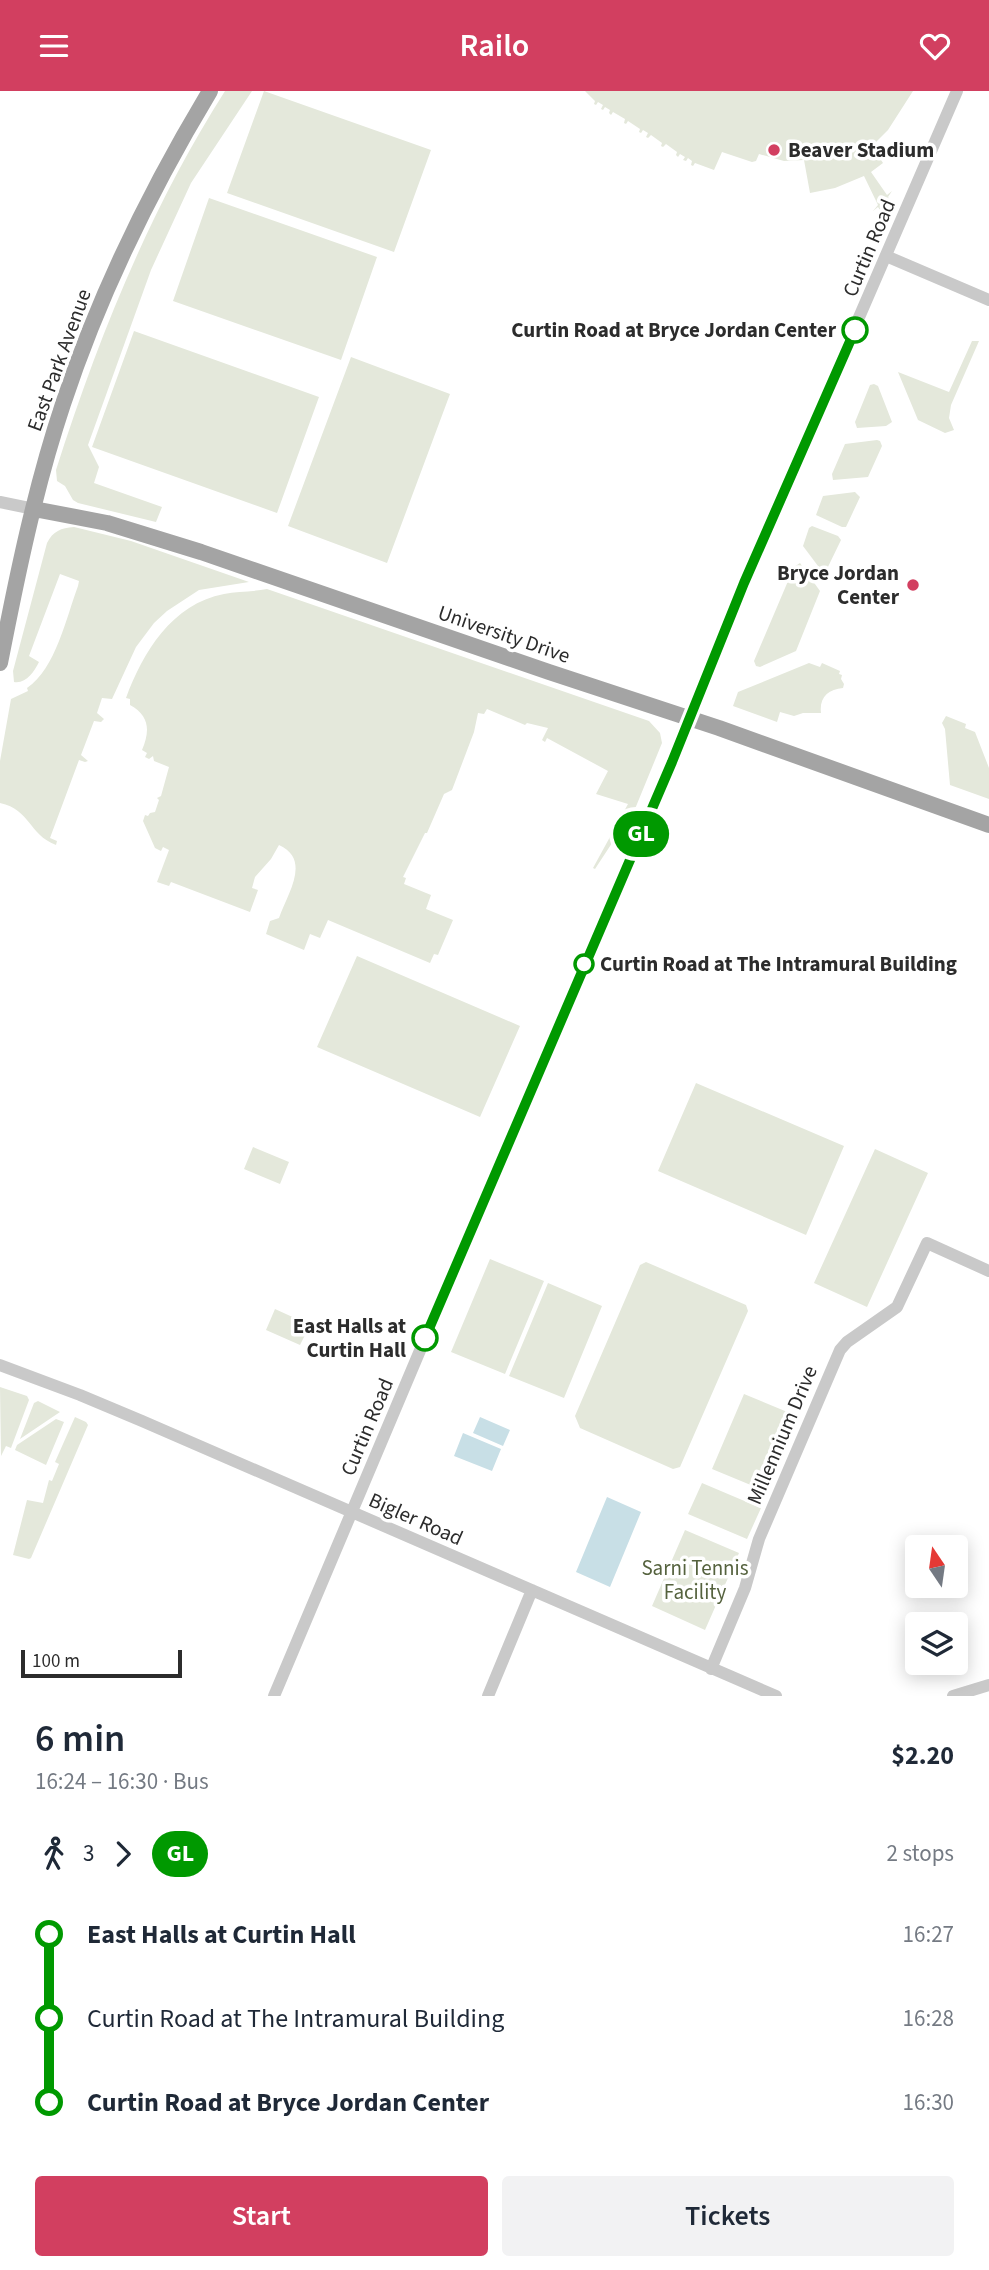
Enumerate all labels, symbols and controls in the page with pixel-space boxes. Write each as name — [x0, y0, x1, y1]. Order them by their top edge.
text: Railo — [460, 23, 529, 69]
icon: menu — [35, 27, 73, 65]
icon: heart — [916, 27, 954, 65]
place label: Beaver Stadium — [788, 135, 934, 165]
marker: Beaver Stadium — [766, 142, 782, 158]
street label: Curtin Road — [835, 194, 903, 302]
street label: East Park Avenue — [19, 285, 99, 435]
place label: Curtin Road at Bryce Jordan Center — [511, 315, 837, 345]
marker: Curtin Road at Bryce Jordan Center — [842, 317, 868, 343]
place label: Bryce Jordan Center — [777, 558, 900, 612]
marker: Bryce Jordan Center — [905, 577, 921, 593]
street label: University Drive — [434, 597, 574, 671]
line badge: GL — [610, 811, 672, 857]
text: GL — [627, 816, 655, 851]
place label: Curtin Road at The Intramural Building — [600, 949, 957, 979]
marker: Curtin Road at The Intramural Building — [574, 954, 594, 974]
place label: East Halls at Curtin Hall — [293, 1311, 406, 1365]
marker: East Halls at Curtin Hall — [412, 1325, 438, 1351]
street label: Millennium Drive — [739, 1361, 825, 1509]
street label: Curtin Road — [333, 1373, 401, 1481]
street label: Bigler Road — [364, 1485, 468, 1553]
north arrow — [905, 1535, 968, 1598]
map controls — [905, 1535, 968, 1675]
park label: Sarni Tennis Facility — [641, 1553, 749, 1607]
button: layers — [905, 1612, 968, 1675]
scale bar — [21, 1647, 182, 1679]
text: 100 m — [32, 1648, 80, 1675]
text: 6 min — [35, 1712, 125, 1766]
text: $2.20 — [891, 1737, 954, 1774]
text: 16:24 – 16:30 · Bus — [35, 1765, 209, 1798]
icon: walk — [35, 1835, 73, 1873]
icon: forward — [104, 1835, 142, 1873]
text: GL — [166, 1836, 194, 1871]
text: 3 — [83, 1837, 94, 1870]
text: 2 stops — [887, 1837, 954, 1870]
text: East Halls at Curtin Hall — [87, 1916, 356, 1953]
text: 16:27 — [903, 1918, 954, 1951]
text: Curtin Road at The Intramural Building — [87, 2000, 504, 2037]
text: 16:28 — [903, 2002, 954, 2035]
text: Curtin Road at Bryce Jordan Center — [87, 2084, 489, 2121]
text: 16:30 — [903, 2086, 954, 2119]
button: Start — [35, 2176, 488, 2256]
button: Tickets — [502, 2176, 954, 2256]

